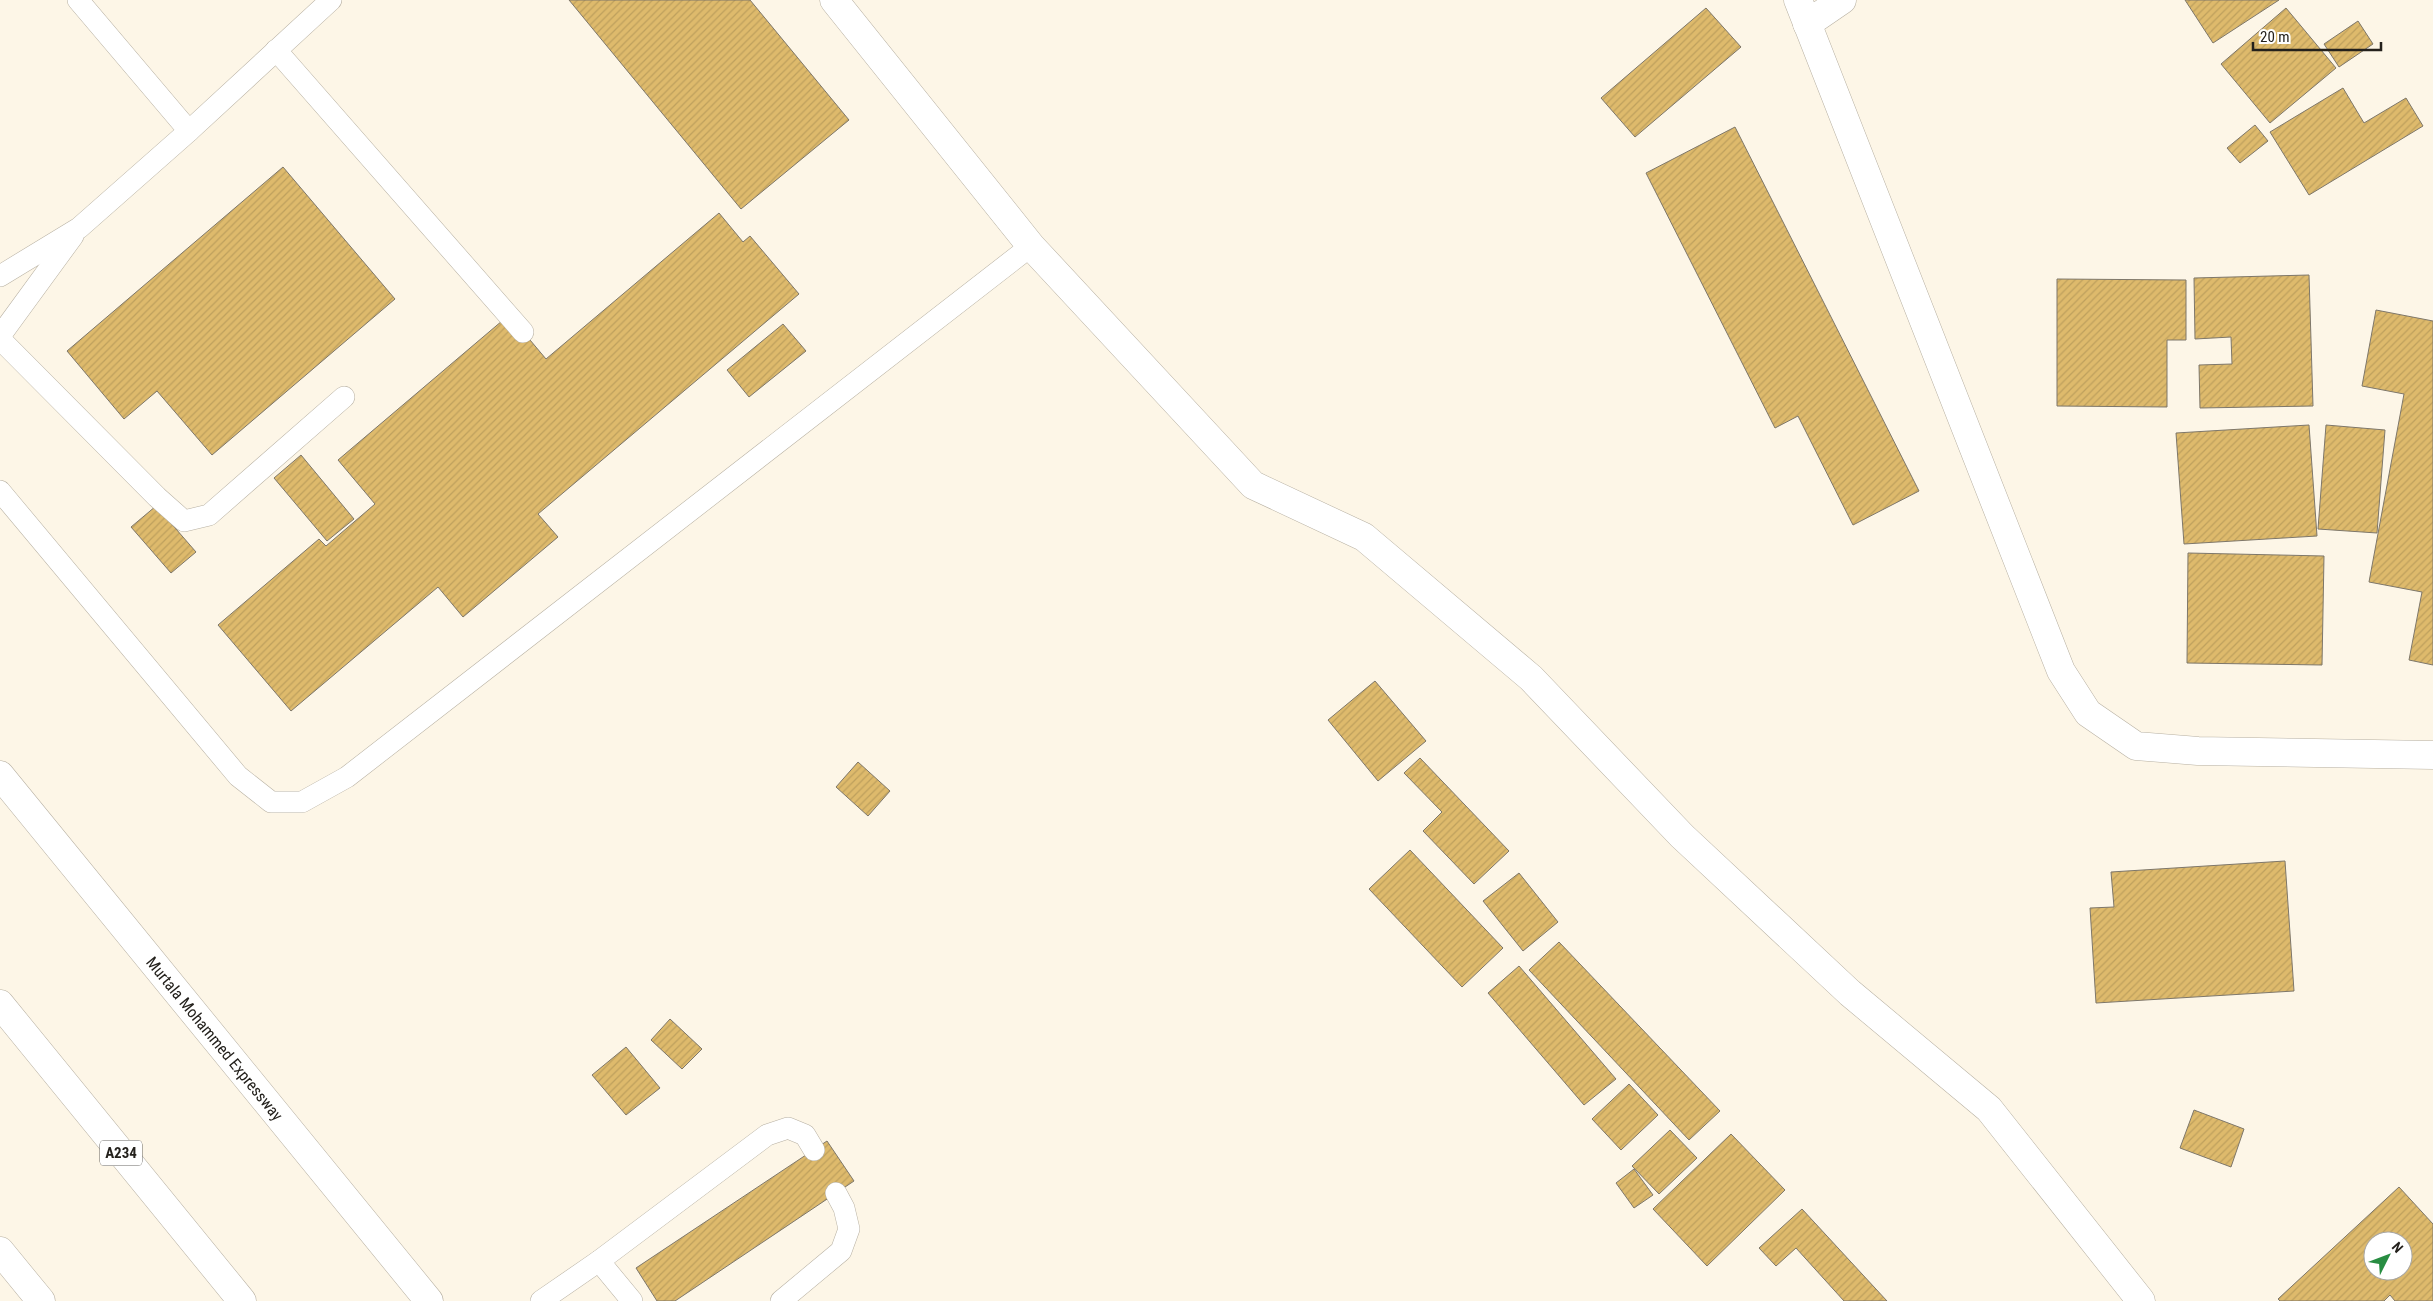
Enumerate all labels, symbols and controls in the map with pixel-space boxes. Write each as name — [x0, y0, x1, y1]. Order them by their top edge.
scale bar — [2253, 20, 2380, 52]
text: 20 m — [2260, 28, 2290, 46]
street label: Murtala Mohammed Expressway — [142, 953, 287, 1125]
road number: A234 — [100, 1140, 142, 1166]
north arrow — [2363, 1231, 2413, 1281]
text: N — [2389, 1239, 2406, 1256]

